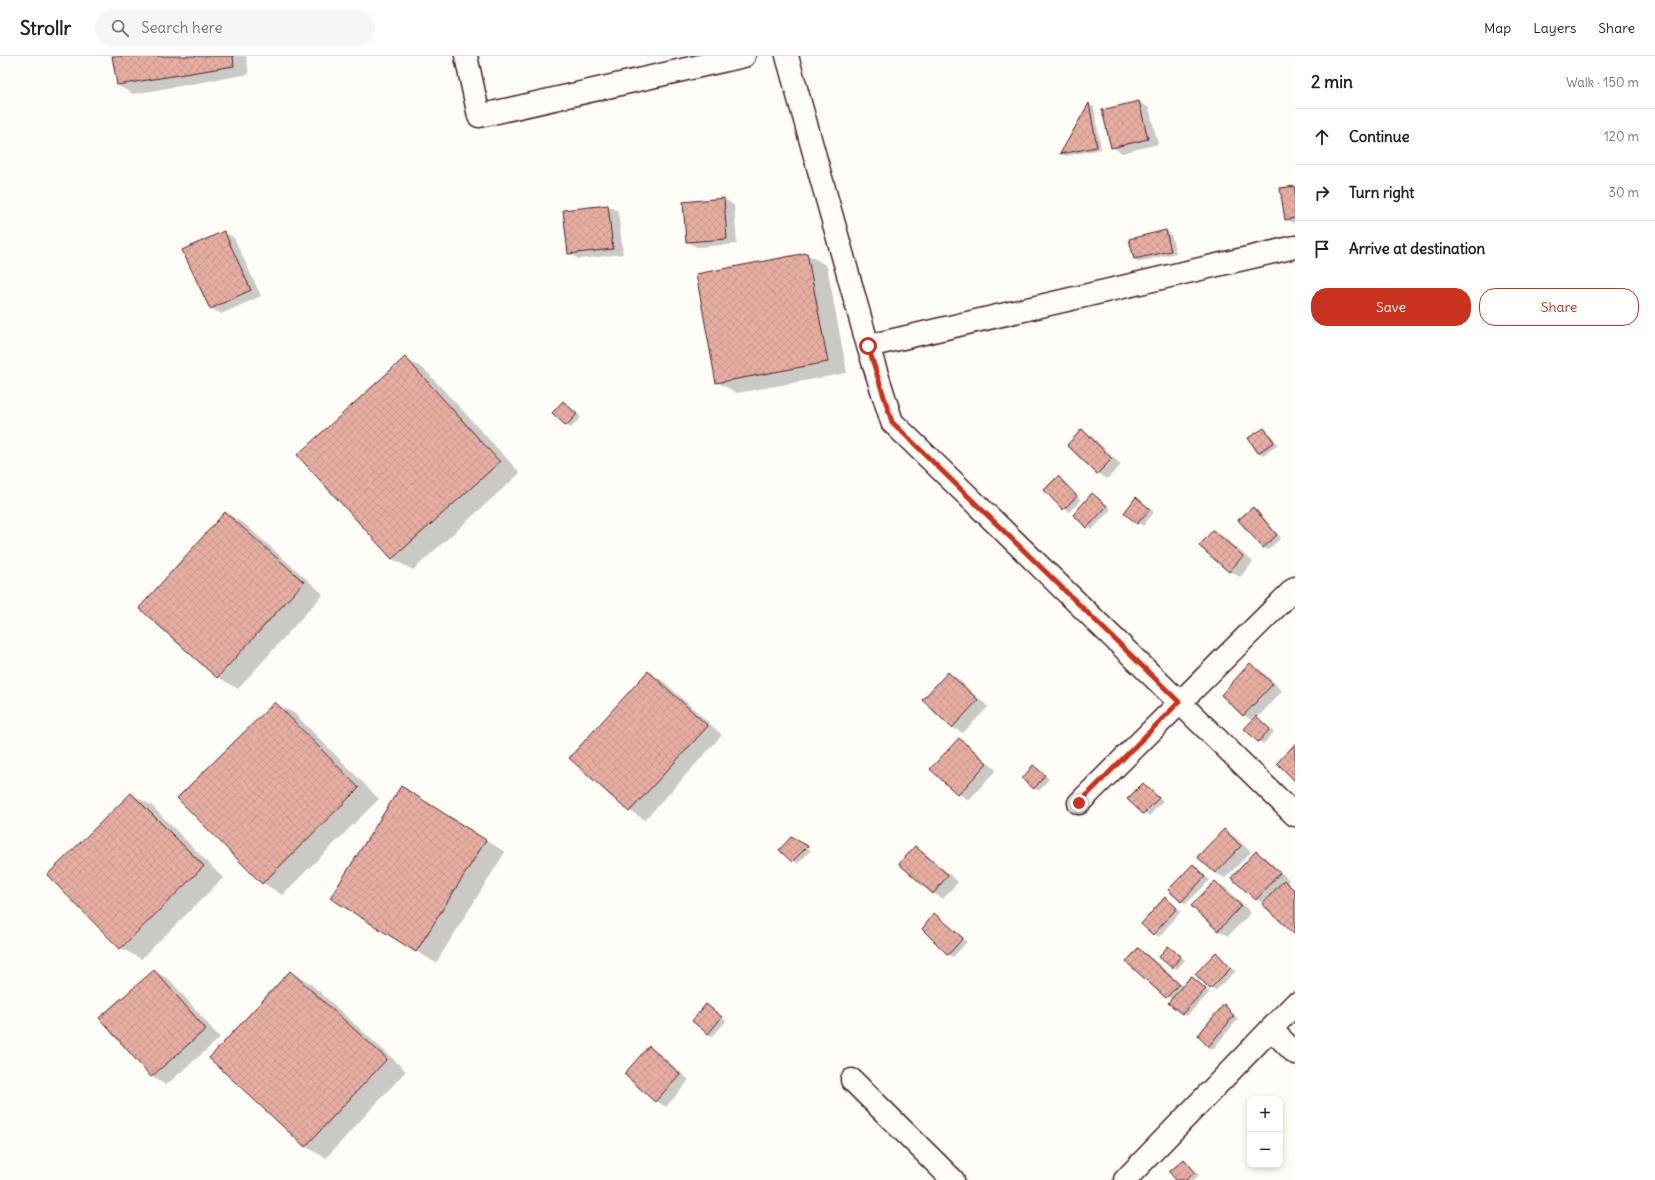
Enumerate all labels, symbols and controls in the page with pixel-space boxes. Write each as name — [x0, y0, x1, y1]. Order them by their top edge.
search box — [95, 10, 375, 46]
text: Strollr — [20, 16, 71, 40]
icon: search — [109, 17, 131, 39]
text: Search here — [141, 18, 223, 37]
text: Map — [1484, 19, 1511, 37]
text: Layers — [1533, 19, 1576, 37]
text: Share — [1598, 19, 1635, 37]
text: 2 min — [1311, 71, 1353, 93]
text: Walk · 150 m — [1566, 74, 1639, 91]
icon: ahead — [1311, 126, 1333, 148]
text: Continue — [1349, 127, 1410, 146]
text: 120 m — [1604, 128, 1639, 145]
icon: right — [1311, 182, 1333, 204]
text: Turn right — [1349, 183, 1414, 202]
text: 30 m — [1609, 184, 1639, 201]
icon: arrive — [1311, 238, 1333, 260]
text: Arrive at destination — [1349, 239, 1485, 258]
button: Save — [1311, 288, 1471, 326]
button: Share — [1479, 288, 1639, 326]
route start — [859, 337, 877, 355]
route end — [1070, 794, 1088, 812]
map controls — [1247, 1096, 1283, 1168]
button: + — [1247, 1096, 1283, 1132]
button: − — [1247, 1132, 1283, 1168]

